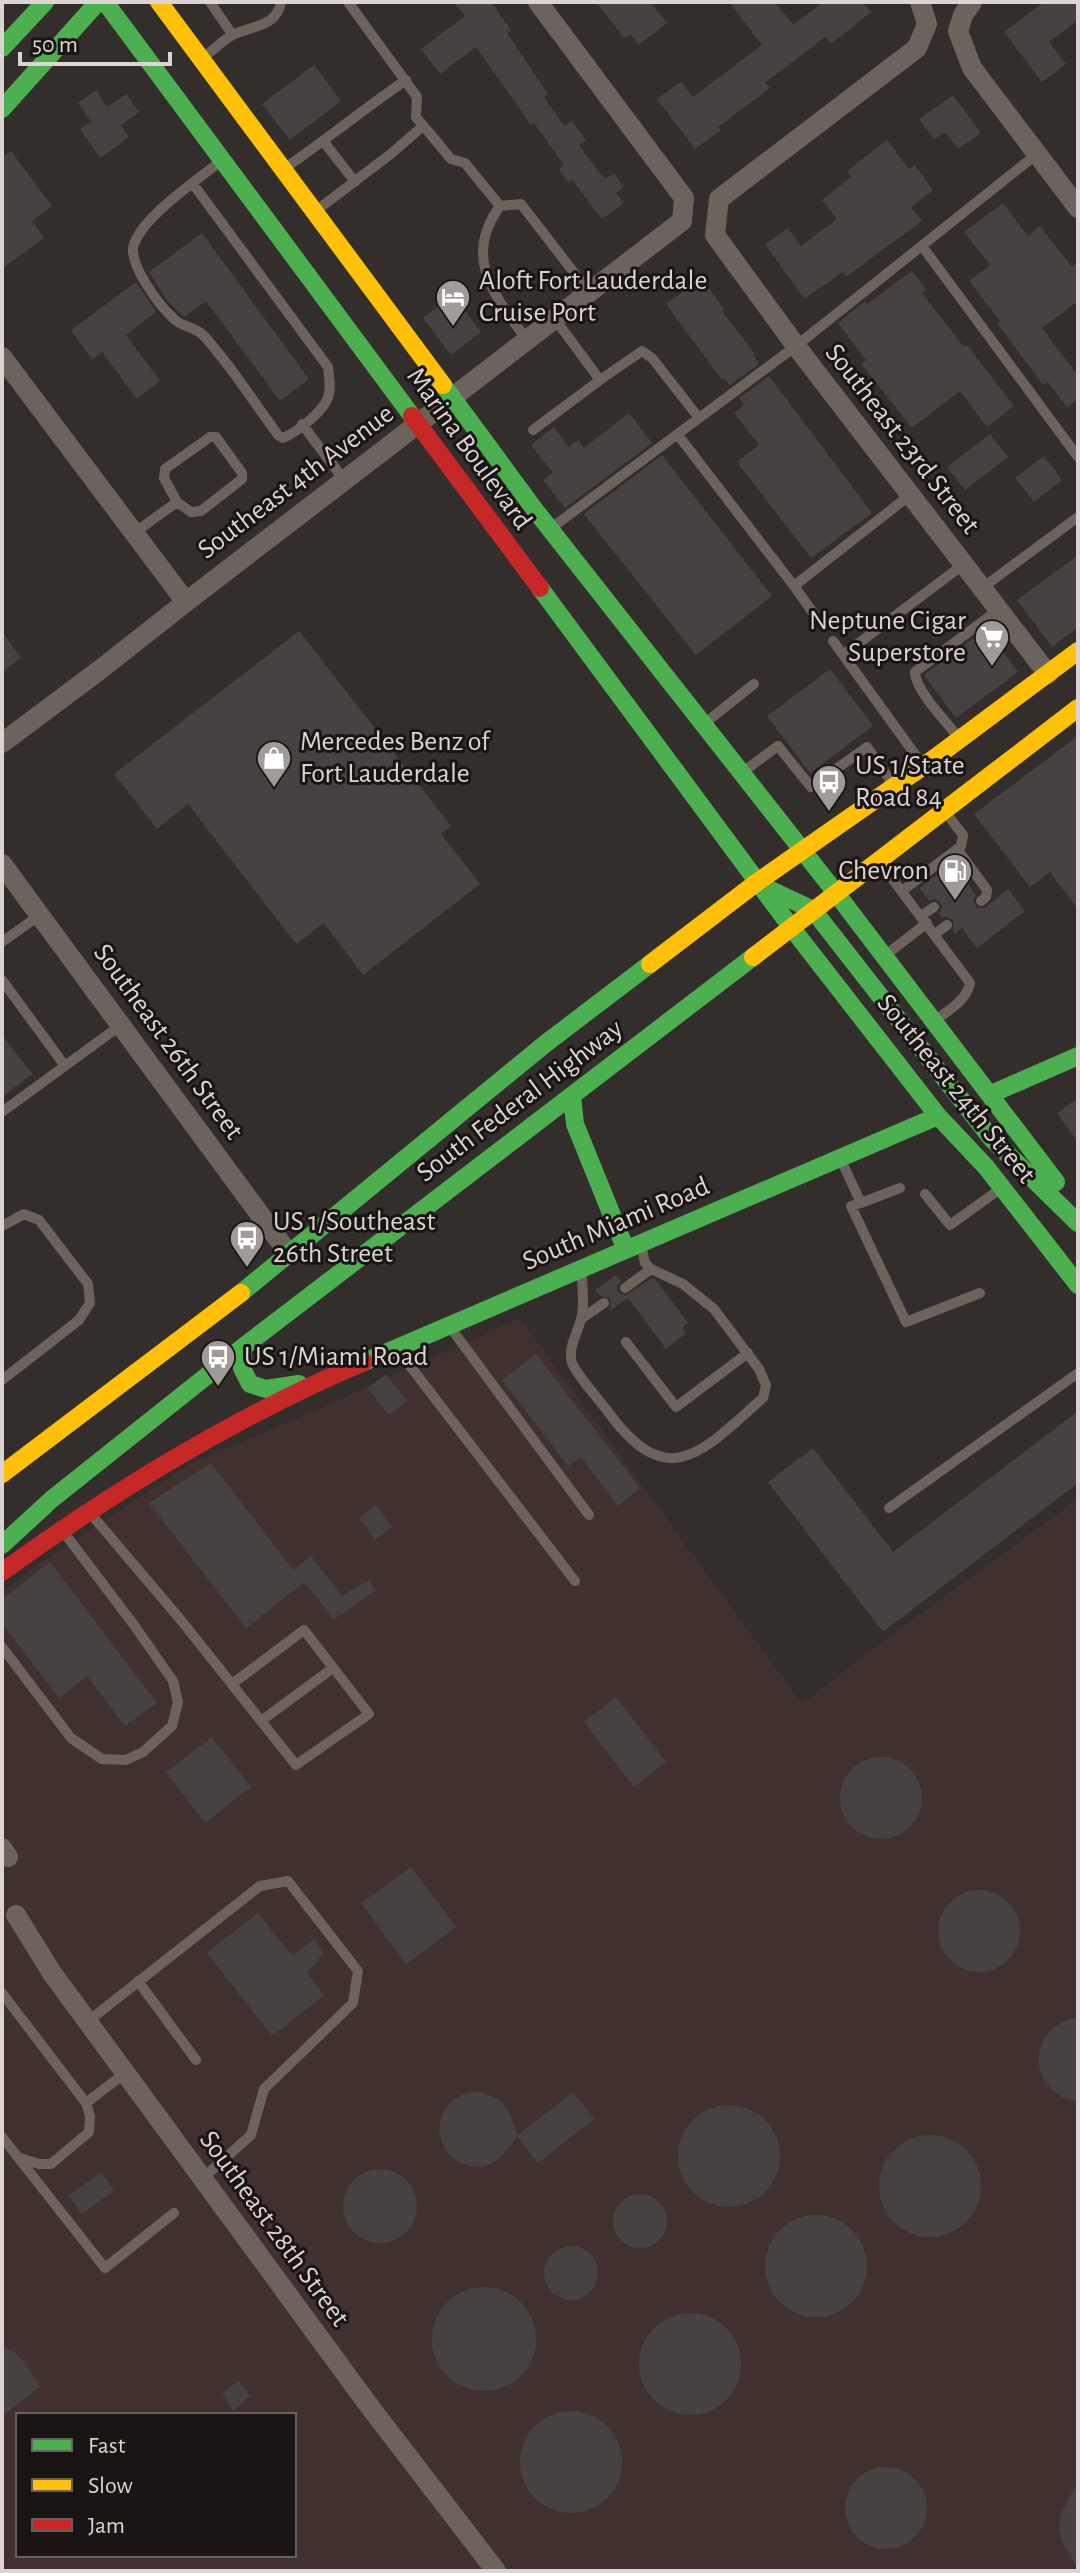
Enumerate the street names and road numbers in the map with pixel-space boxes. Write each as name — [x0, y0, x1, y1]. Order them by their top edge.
street label: Southeast 23rd Street — [819, 339, 985, 539]
street label: Marina Boulevard — [401, 363, 537, 535]
street label: Southeast 4th Avenue — [193, 399, 399, 565]
street label: Southeast 26th Street — [88, 939, 248, 1145]
street label: Southeast 24th Street — [871, 989, 1041, 1189]
street label: South Federal Highway — [412, 1015, 628, 1187]
street label: South Miami Road — [519, 1172, 713, 1276]
street label: Southeast 28th Street — [194, 2126, 354, 2332]

